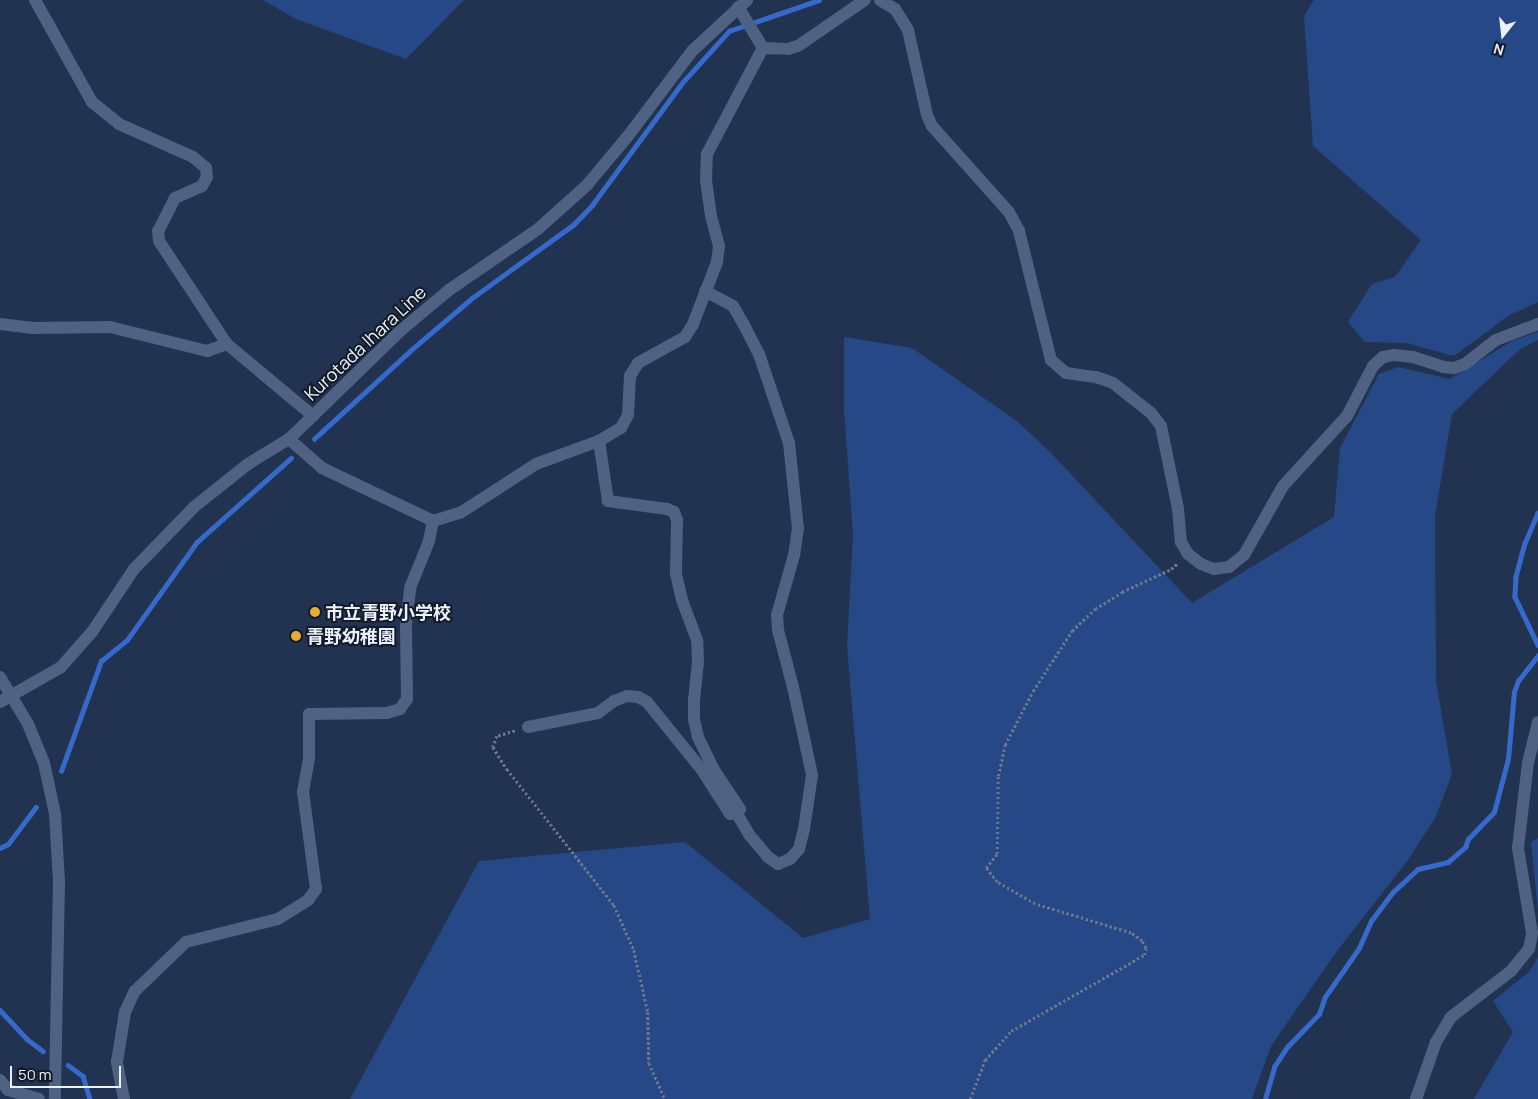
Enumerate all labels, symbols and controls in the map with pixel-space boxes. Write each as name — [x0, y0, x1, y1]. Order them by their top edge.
north arrow — [1478, 10, 1528, 60]
text: N — [1491, 39, 1506, 60]
street label: Kurotada Ihara Line — [300, 281, 430, 405]
place label: 市立青野小学校 — [325, 601, 451, 623]
marker: 市立青野小学校 — [309, 606, 321, 618]
place label: 青野幼稚園 — [306, 625, 396, 647]
marker: 青野幼稚園 — [290, 630, 302, 642]
scale bar — [12, 1056, 124, 1088]
text: 50 m — [18, 1064, 52, 1085]

